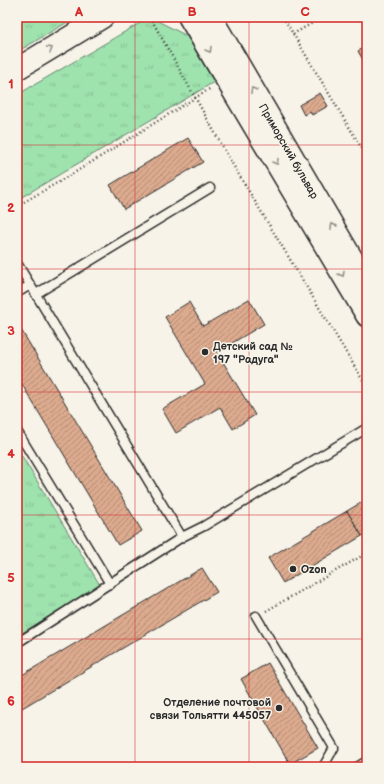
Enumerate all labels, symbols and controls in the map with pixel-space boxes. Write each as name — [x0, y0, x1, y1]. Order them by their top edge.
text: A — [74, 4, 83, 20]
text: B — [187, 4, 197, 20]
text: C — [300, 4, 310, 20]
one-way arrow — [46, 46, 53, 53]
one-way arrow — [205, 46, 212, 53]
text: 1 — [8, 76, 14, 92]
one-way arrow — [251, 87, 258, 94]
street label: Приморский бульвар — [256, 101, 322, 202]
one-way arrow — [271, 158, 278, 165]
text: 2 — [7, 200, 15, 216]
one-way arrow — [331, 223, 338, 230]
one-way arrow — [338, 270, 345, 277]
text: 3 — [7, 323, 15, 339]
place label: Детский сад № 197 "Радуга" — [213, 340, 293, 366]
marker: Детский сад № 197 "Радуга" — [200, 347, 210, 357]
text: 4 — [7, 446, 15, 462]
place label: Ozon — [301, 563, 327, 576]
marker: Ozon — [288, 564, 298, 574]
text: 5 — [7, 570, 15, 586]
text: 6 — [7, 693, 15, 709]
place label: Отделение почтовой связи Тольятти 445057 — [150, 696, 271, 722]
marker: Отделение почтовой связи Тольятти 445057 — [274, 703, 284, 713]

